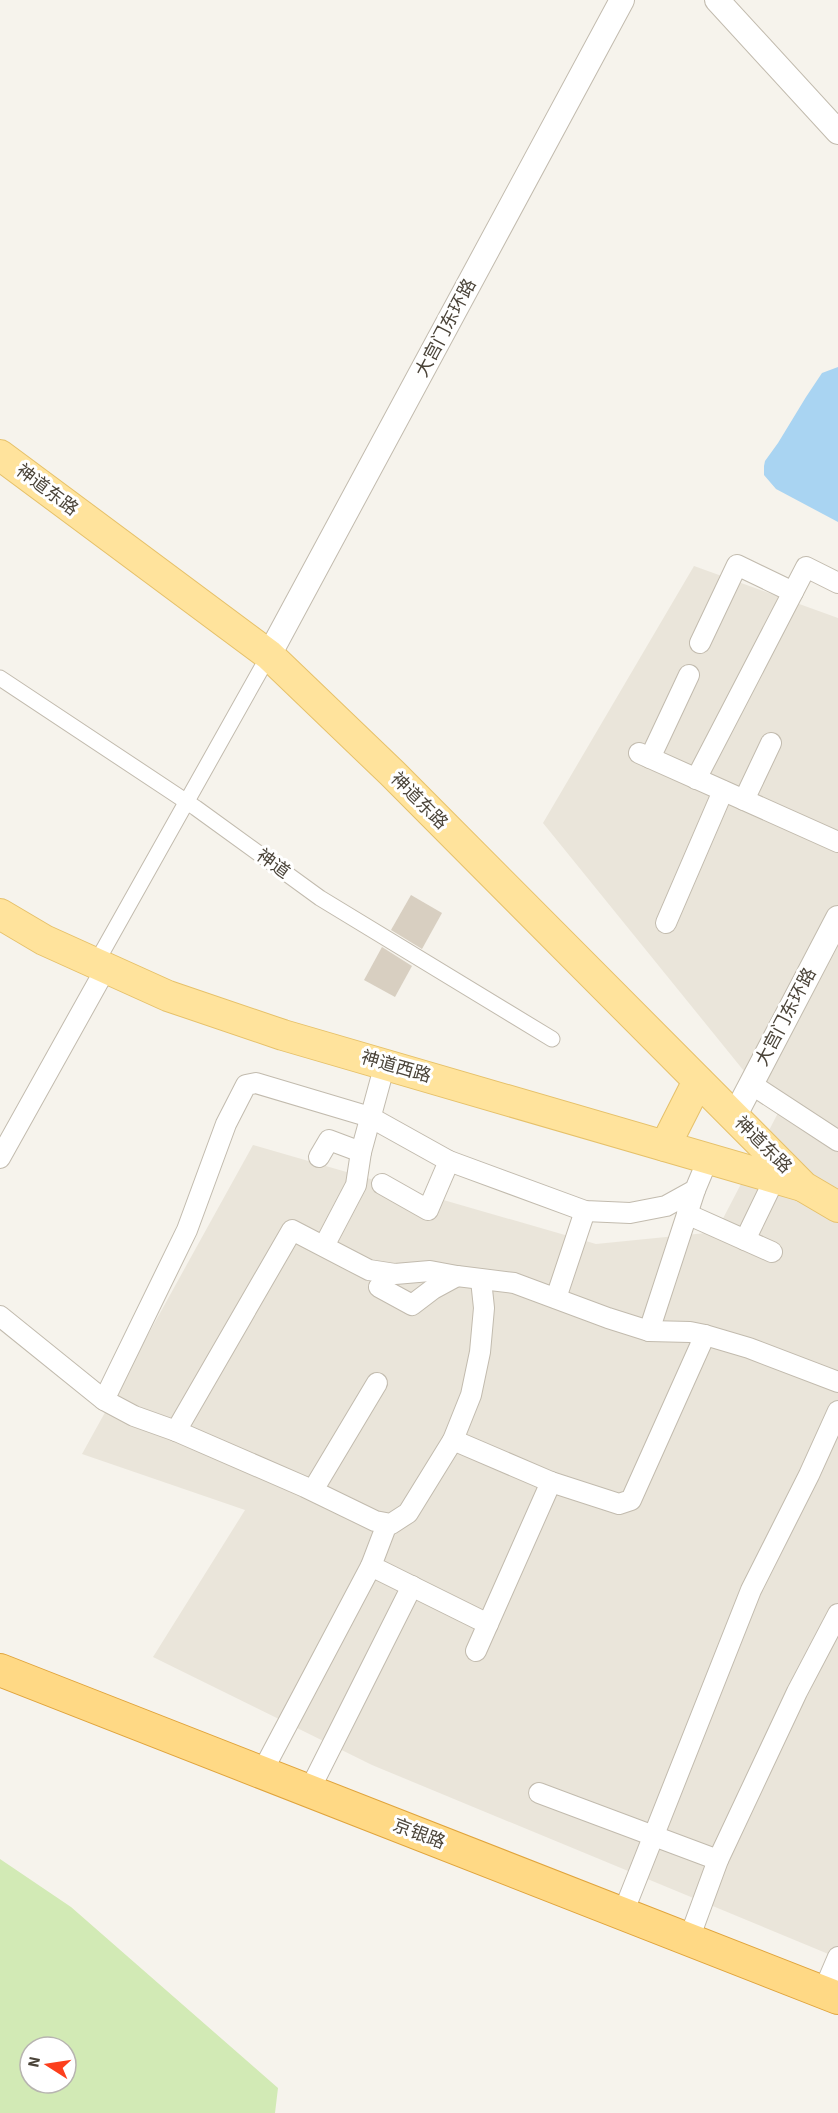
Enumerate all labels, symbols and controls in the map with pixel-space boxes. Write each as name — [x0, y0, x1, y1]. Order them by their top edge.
street label: 大宫门东环路 — [410, 274, 482, 382]
street label: 神道东路 — [11, 458, 83, 522]
street label: 神道东路 — [385, 767, 453, 835]
street label: 神道 — [251, 843, 295, 885]
street label: 大宫门东环路 — [750, 963, 822, 1071]
street label: 神道西路 — [358, 1045, 434, 1089]
street label: 神道东路 — [729, 1111, 797, 1179]
street label: 京银路 — [389, 1813, 449, 1855]
north arrow — [18, 2035, 78, 2095]
text: N — [22, 2055, 46, 2070]

